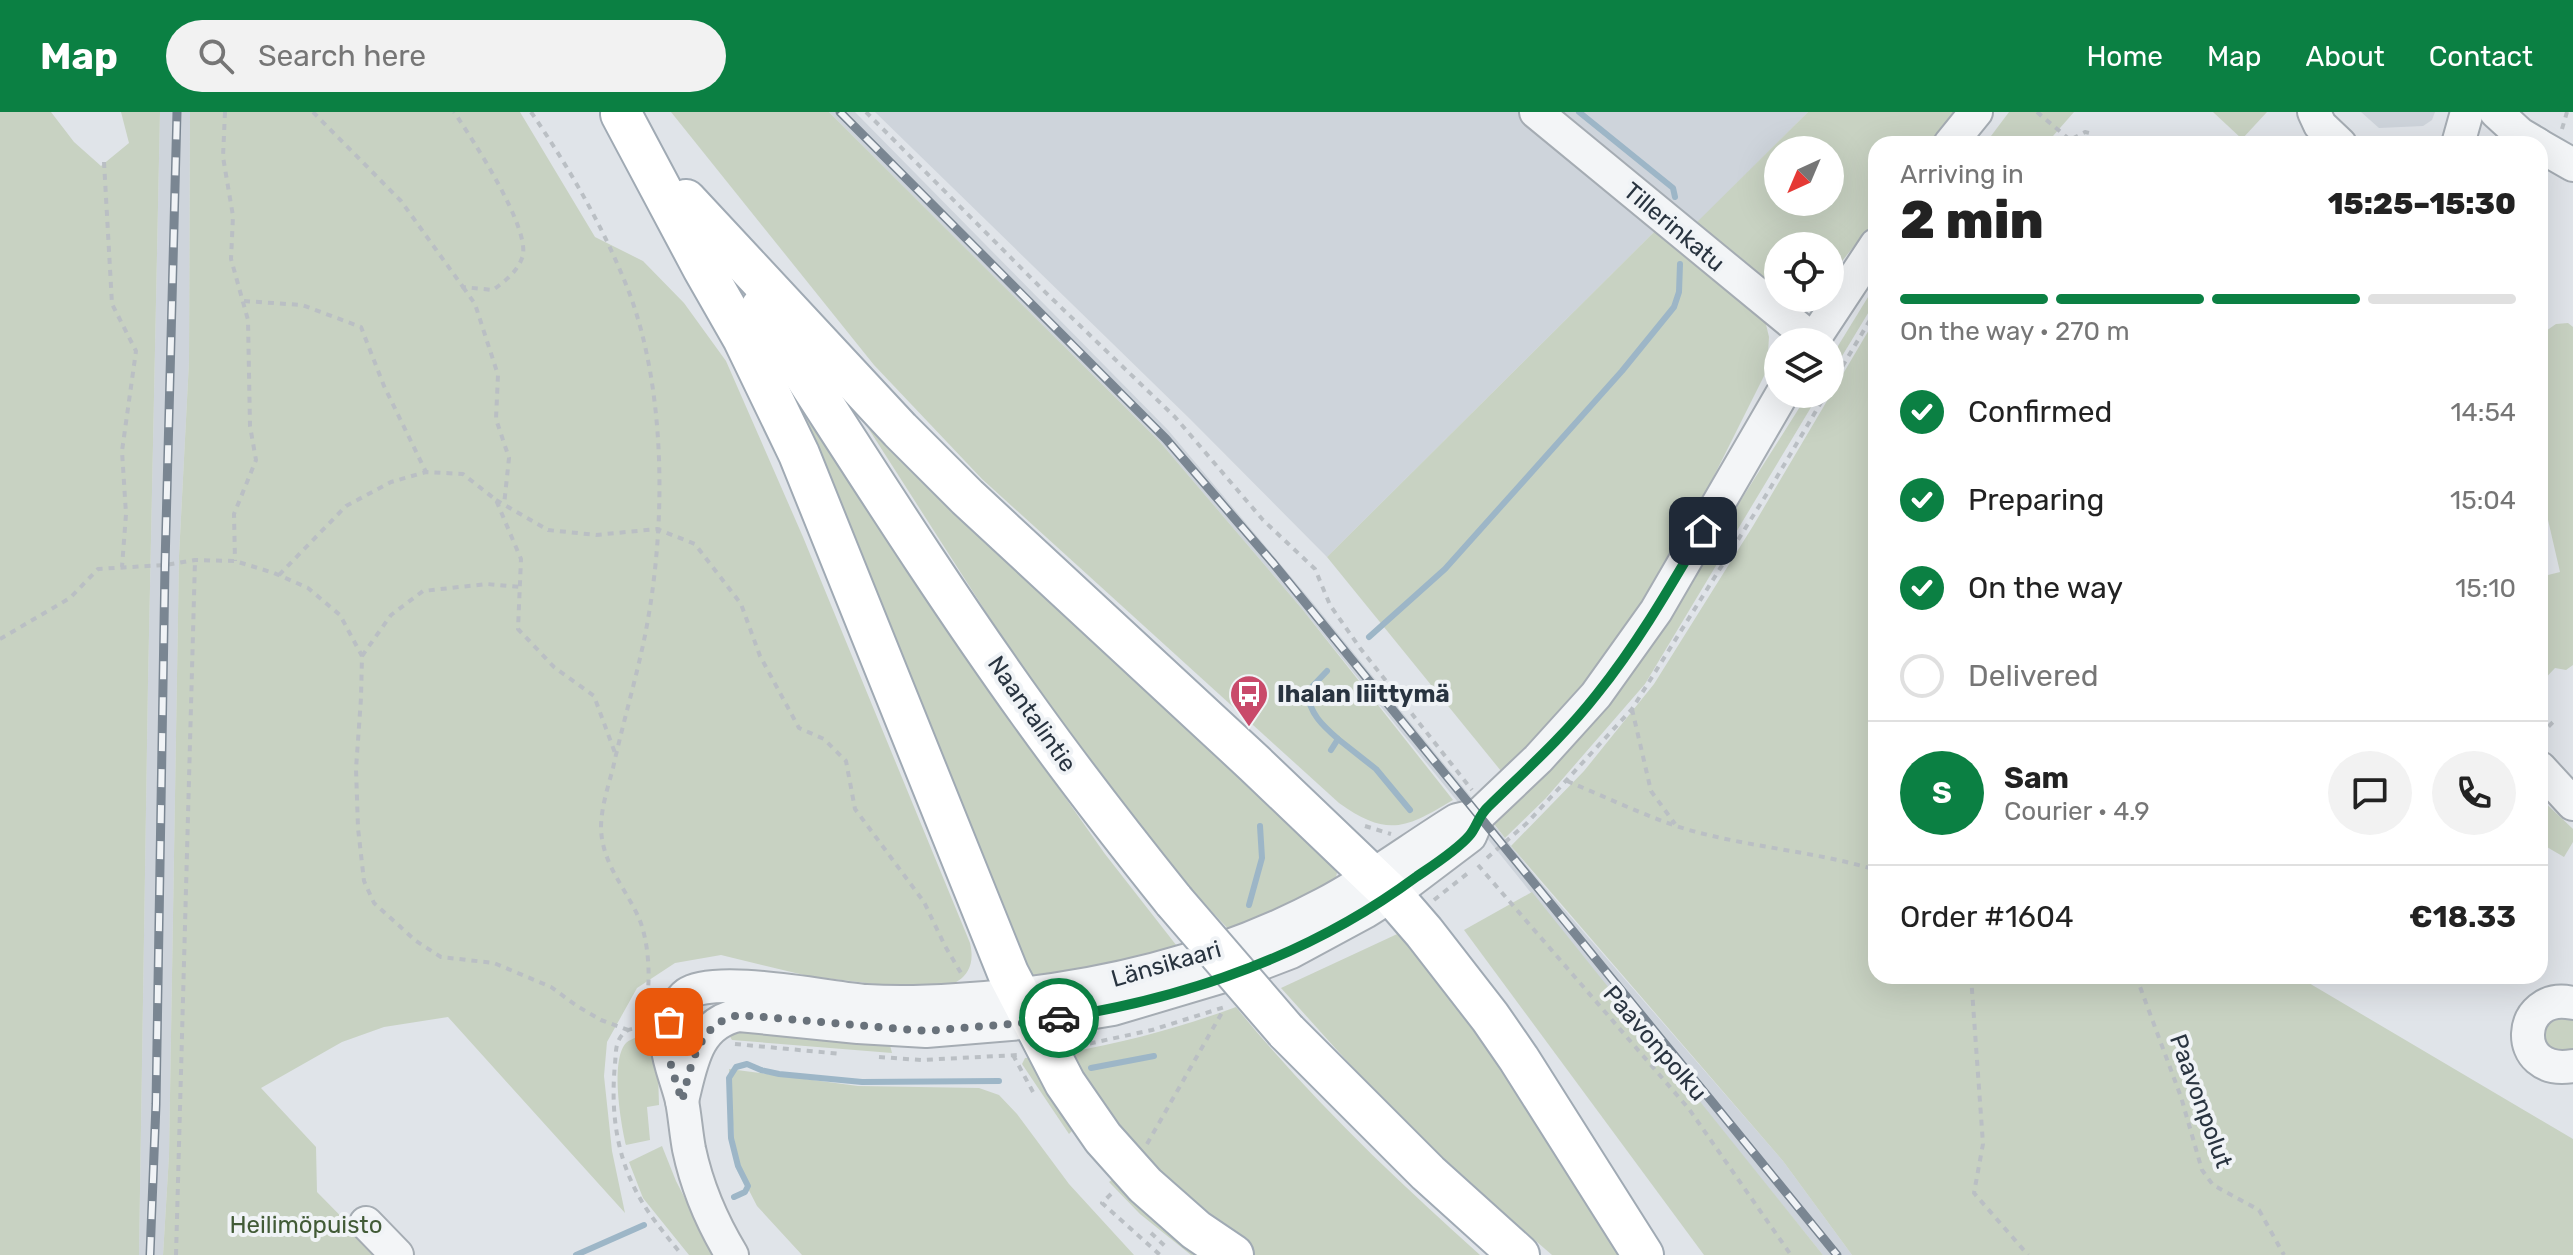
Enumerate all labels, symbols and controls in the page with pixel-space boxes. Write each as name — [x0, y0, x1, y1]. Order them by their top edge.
search box — [166, 20, 726, 92]
text: Map — [40, 33, 118, 79]
icon: search — [194, 34, 238, 78]
text: Search here — [258, 38, 426, 74]
text: Home — [2086, 40, 2163, 73]
text: Map — [2207, 40, 2261, 73]
text: About — [2305, 40, 2385, 73]
text: Contact — [2429, 40, 2533, 73]
north arrow — [1764, 136, 1844, 216]
map controls — [1764, 136, 1844, 408]
text: Arriving in — [1900, 159, 2024, 190]
street label: Tillerinkatu — [1618, 177, 1730, 277]
text: 15:25–15:30 — [2328, 186, 2516, 222]
text: 2 min — [1900, 189, 2044, 251]
button: locate — [1764, 232, 1844, 312]
text: On the way · 270 m — [1900, 316, 2130, 347]
button: layers — [1764, 328, 1844, 408]
icon: check — [1900, 390, 1944, 434]
text: Confirmed — [1968, 394, 2112, 430]
text: 14:54 — [2450, 397, 2516, 428]
icon: check — [1900, 478, 1944, 522]
text: Preparing — [1968, 482, 2104, 518]
text: 15:04 — [2450, 485, 2516, 516]
pin — [1669, 497, 1737, 565]
icon: home — [1681, 509, 1725, 553]
icon: check — [1900, 566, 1944, 610]
text: On the way — [1968, 570, 2123, 606]
text: 15:10 — [2455, 573, 2516, 604]
street label: Naantalintie — [982, 651, 1082, 777]
text: Delivered — [1968, 658, 2099, 694]
bus stop icon: Ihalan liittymä — [1228, 673, 1270, 728]
place label: Ihalan liittymä — [1277, 680, 1450, 708]
button: chat — [2328, 751, 2412, 835]
button: phone — [2432, 751, 2516, 835]
text: Sam — [2004, 760, 2069, 796]
text: S — [1932, 775, 1952, 811]
text: Courier · 4.9 — [2004, 796, 2150, 827]
text: Order #1604 — [1900, 899, 2074, 935]
text: €18.33 — [2409, 899, 2516, 935]
street label: Länsikaari — [1108, 935, 1224, 993]
courier — [1019, 978, 1099, 1058]
street label: Paavonpolku — [1597, 980, 1713, 1106]
pin — [635, 988, 703, 1056]
icon: car — [1037, 996, 1081, 1040]
icon: bag — [647, 1000, 691, 1044]
street label: Paavonpolut — [2164, 1030, 2238, 1172]
park label: Heilimöpuisto — [229, 1211, 383, 1239]

